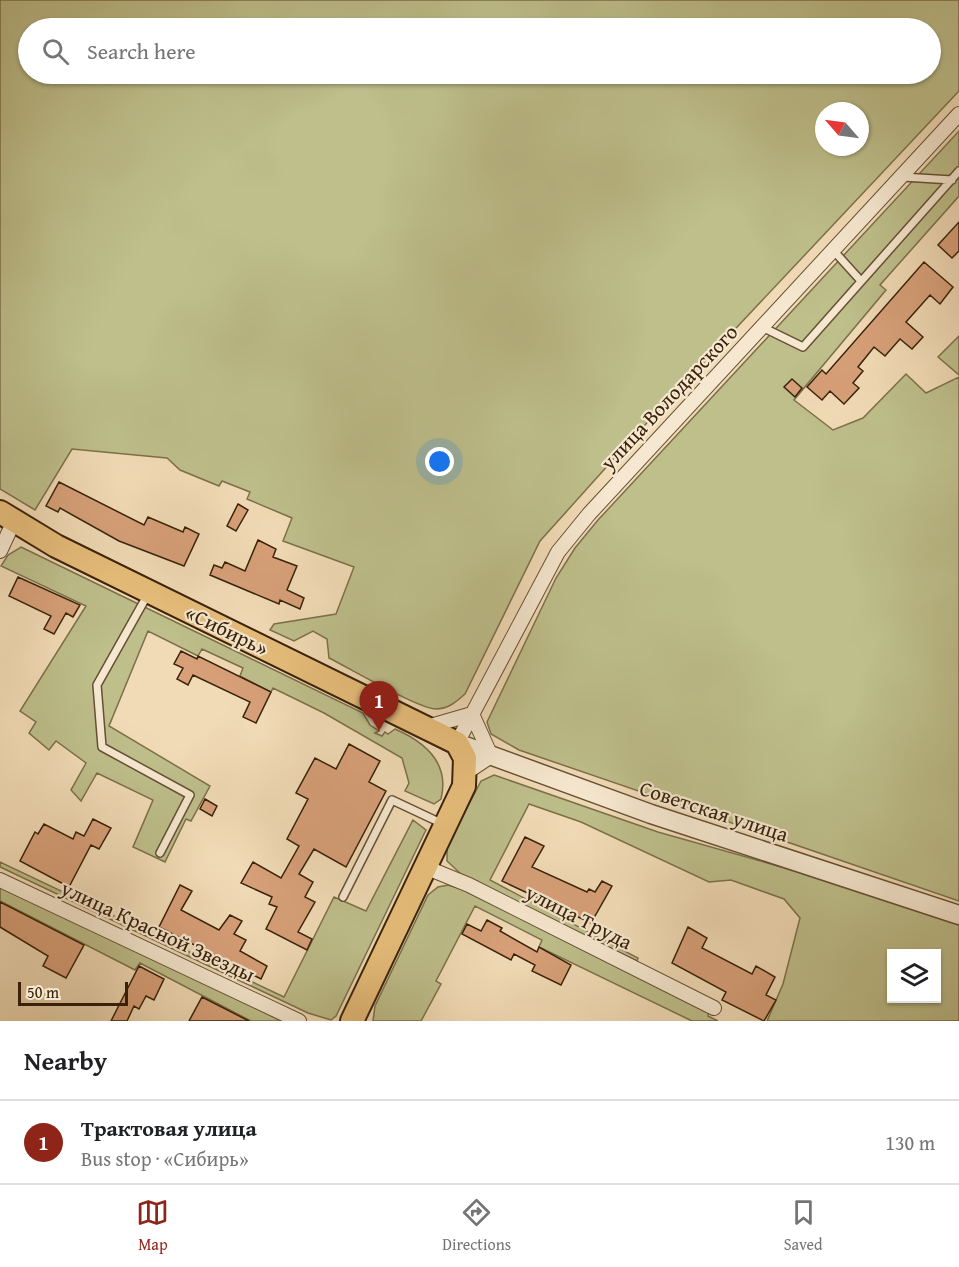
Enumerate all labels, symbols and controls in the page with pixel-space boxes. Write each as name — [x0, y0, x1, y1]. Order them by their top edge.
search box — [18, 18, 941, 84]
icon: search — [39, 35, 72, 68]
text: Search here — [87, 35, 196, 67]
north arrow — [815, 102, 869, 156]
street label: улица Володарского — [592, 317, 745, 478]
your location — [425, 447, 454, 476]
street label: «Сибирь» — [180, 597, 274, 663]
pin: 1 — [360, 682, 398, 731]
street label: Советская улица — [636, 772, 792, 850]
street label: улица Красной Звезды — [55, 872, 260, 990]
street label: улица Труда — [519, 876, 638, 957]
map controls — [887, 949, 941, 1003]
button: layers — [887, 949, 941, 1003]
scale bar — [18, 979, 128, 1006]
text: 50 m — [27, 980, 59, 1004]
text: Nearby — [24, 1041, 107, 1080]
text: Трактовая улица — [81, 1112, 257, 1144]
text: 1 — [38, 1128, 49, 1157]
text: 130 m — [885, 1128, 935, 1157]
text: Bus stop · «Сибирь» — [81, 1144, 249, 1173]
tab: Map — [136, 1196, 169, 1256]
tab: Directions — [442, 1196, 511, 1256]
tab: Saved — [784, 1196, 823, 1256]

